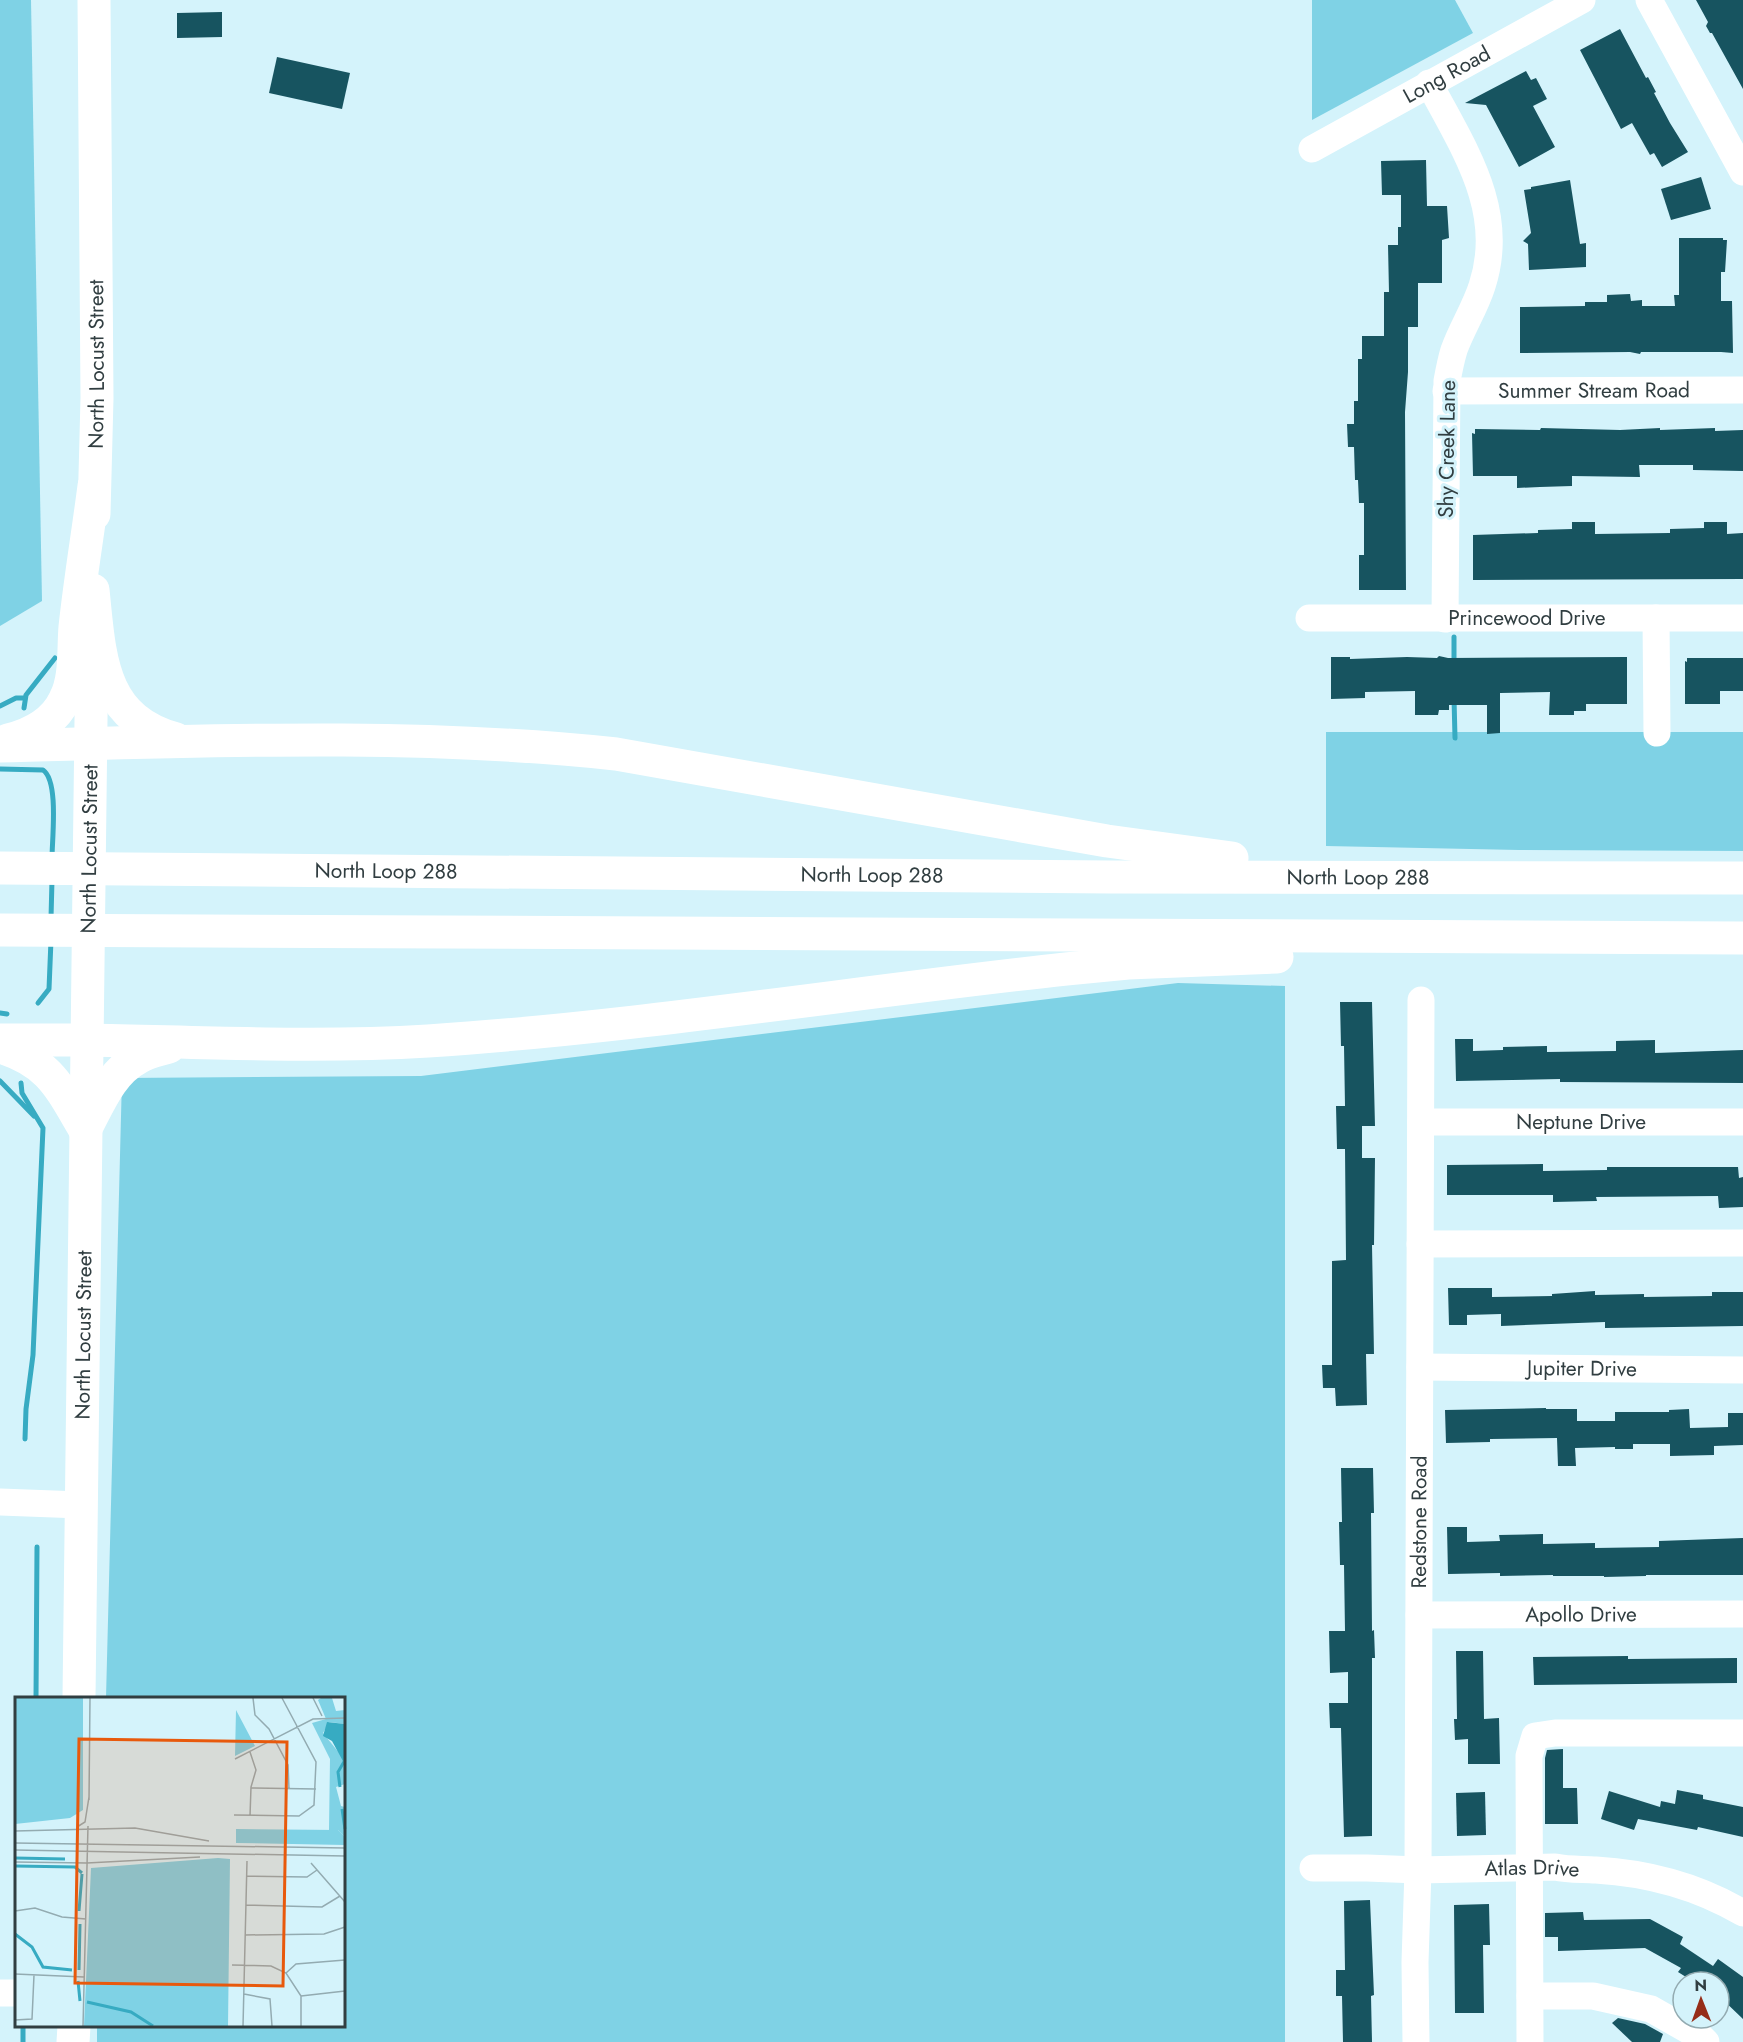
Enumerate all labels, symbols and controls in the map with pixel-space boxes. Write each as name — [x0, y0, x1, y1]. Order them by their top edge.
street label: Long Road — [1398, 38, 1496, 111]
street label: North Locust Street — [81, 279, 112, 449]
street label: Summer Stream Road — [1498, 375, 1690, 406]
street label: Shy Creek Lane — [1431, 380, 1463, 518]
street label: Princewood Drive — [1448, 603, 1606, 633]
street label: North Locust Street — [73, 764, 105, 934]
street label: North Loop 288 — [314, 856, 458, 887]
street label: North Loop 288 — [800, 859, 944, 891]
street label: North Loop 288 — [1286, 862, 1429, 893]
street label: Neptune Drive — [1516, 1107, 1646, 1137]
street label: North Locust Street — [67, 1250, 99, 1420]
street label: Jupiter Drive — [1524, 1353, 1637, 1384]
street label: Redstone Road — [1404, 1455, 1434, 1589]
street label: Apollo Drive — [1525, 1599, 1637, 1630]
inset map — [15, 1697, 345, 2027]
street label: Atlas Drive — [1484, 1852, 1580, 1884]
north arrow — [1671, 1970, 1731, 2030]
text: N — [1694, 1974, 1707, 1997]

